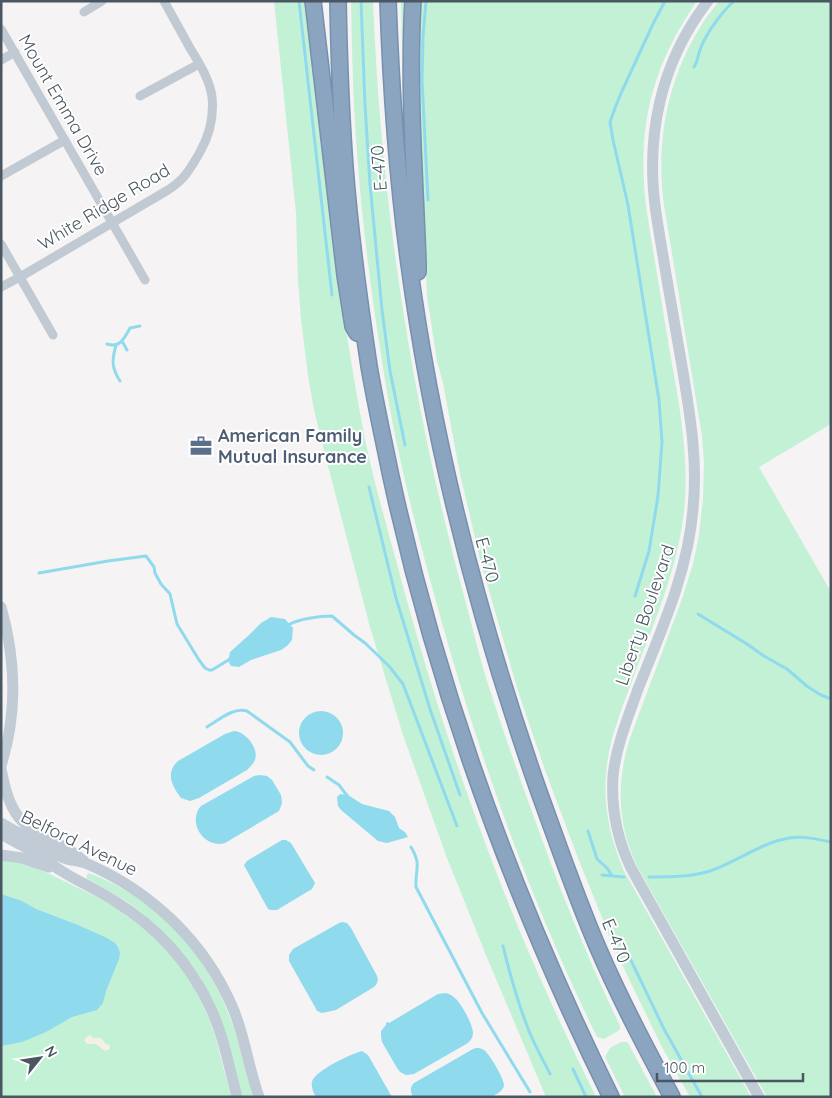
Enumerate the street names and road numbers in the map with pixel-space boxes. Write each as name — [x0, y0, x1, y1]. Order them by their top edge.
street label: Mount Emma Drive — [14, 30, 113, 180]
street label: E-470 — [365, 144, 392, 192]
street label: White Ridge Road — [34, 158, 174, 255]
street label: E-470 — [470, 535, 505, 585]
street label: Liberty Boulevard — [610, 541, 679, 688]
street label: Belford Avenue — [17, 804, 141, 881]
street label: E-470 — [597, 915, 636, 967]

